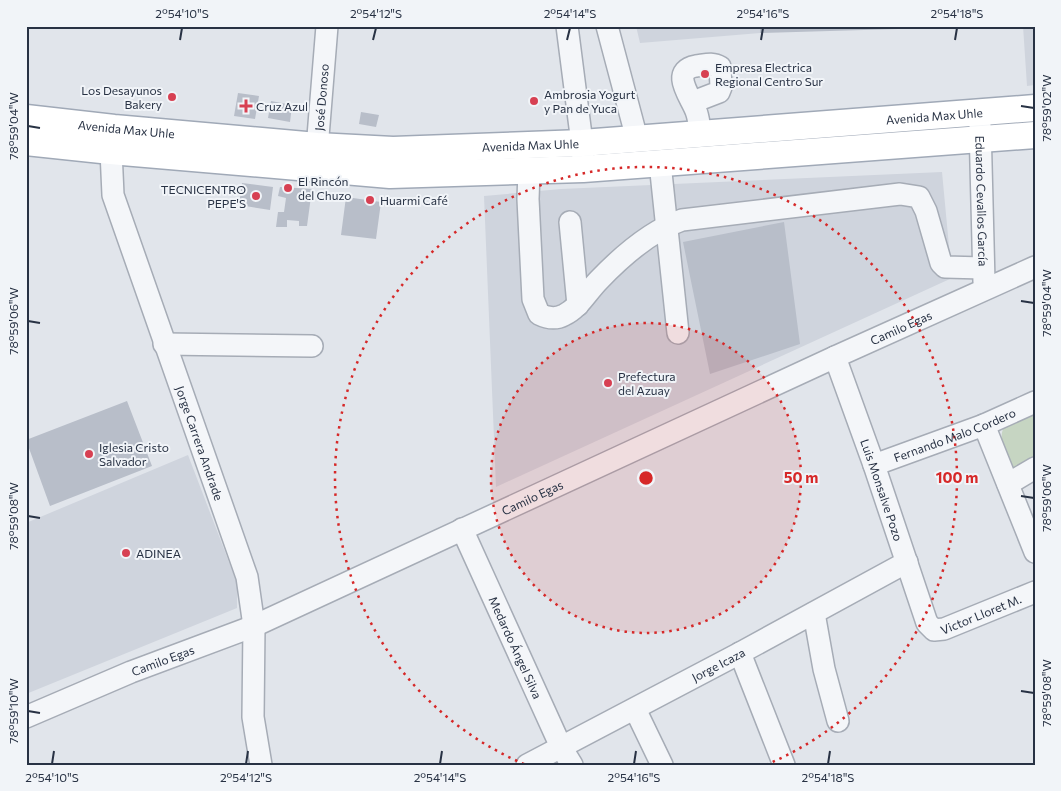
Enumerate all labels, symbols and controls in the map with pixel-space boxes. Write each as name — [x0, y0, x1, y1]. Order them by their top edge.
text: 2°54'10"S — [155, 6, 209, 20]
text: 2°54'12"S — [350, 6, 402, 20]
text: 2°54'14"S — [544, 6, 596, 20]
text: 2°54'16"S — [737, 6, 789, 20]
text: 2°54'18"S — [931, 6, 983, 20]
place label: Empresa Electrica Regional Centro Sur — [715, 60, 823, 88]
street label: José Donoso — [311, 63, 331, 131]
marker: Empresa Electrica Regional Centro Sur — [699, 68, 711, 80]
text: 78°59'02"W — [1039, 75, 1053, 141]
place label: Los Desayunos Bakery — [81, 83, 162, 111]
place label: Ambrosia Yogurt y Pan de Yuca — [544, 87, 635, 115]
marker: Los Desayunos Bakery — [166, 91, 178, 103]
text: 78°59'04"W — [6, 92, 20, 160]
marker: Ambrosia Yogurt y Pan de Yuca — [528, 95, 540, 107]
place label: Cruz Azul — [256, 99, 308, 113]
marker: Cruz Azul — [240, 100, 252, 112]
street label: Avenida Max Uhle — [885, 105, 983, 126]
street label: Avenida Max Uhle — [77, 117, 175, 140]
street label: Eduardo Cevallos García — [973, 135, 991, 267]
street label: Avenida Max Uhle — [482, 136, 579, 154]
place label: El Rincón del Chuzo — [298, 174, 352, 202]
place label: TECNICENTRO PEPE'S — [161, 182, 246, 210]
marker: El Rincón del Chuzo — [282, 182, 294, 194]
marker: TECNICENTRO PEPE'S — [250, 190, 262, 202]
place label: Huarmi Café — [380, 193, 448, 207]
marker: Huarmi Café — [364, 194, 376, 206]
text: 78°59'04"W — [1039, 269, 1053, 337]
text: 78°59'06"W — [6, 287, 20, 355]
street label: Camilo Egas — [868, 307, 934, 347]
place label: Prefectura del Azuay — [618, 369, 676, 397]
marker: Prefectura del Azuay — [602, 377, 614, 389]
street label: Jorge Carrera Andrade — [173, 384, 227, 502]
street label: Fernando Malo Cordero — [892, 405, 1018, 464]
street label: Luis Monsalve Pozo — [858, 437, 906, 543]
place label: Iglesia Cristo Salvador — [99, 440, 169, 468]
marker: Iglesia Cristo Salvador — [83, 448, 95, 460]
text: 78°59'06"W — [1039, 464, 1053, 532]
text: 50 m — [784, 468, 818, 486]
text: 100 m — [936, 468, 978, 486]
centre of rings — [637, 469, 655, 487]
street label: Camilo Egas — [499, 477, 565, 517]
text: 78°59'08"W — [6, 482, 20, 550]
place label: ADINEA — [136, 546, 181, 560]
marker: ADINEA — [120, 547, 132, 559]
street label: Victor Lloret M. — [938, 591, 1023, 637]
street label: Medardo Ángel Silva — [486, 594, 545, 701]
street label: Camilo Egas — [129, 642, 196, 678]
street label: Jorge Icaza — [689, 645, 747, 685]
text: 78°59'08"W — [1039, 659, 1053, 727]
text: 78°59'10"W — [6, 678, 20, 744]
text: 2°54'10"S — [25, 770, 79, 784]
text: 2°54'12"S — [220, 770, 272, 784]
text: 2°54'14"S — [414, 770, 466, 784]
text: 2°54'16"S — [608, 770, 660, 784]
text: 2°54'18"S — [802, 770, 854, 784]

